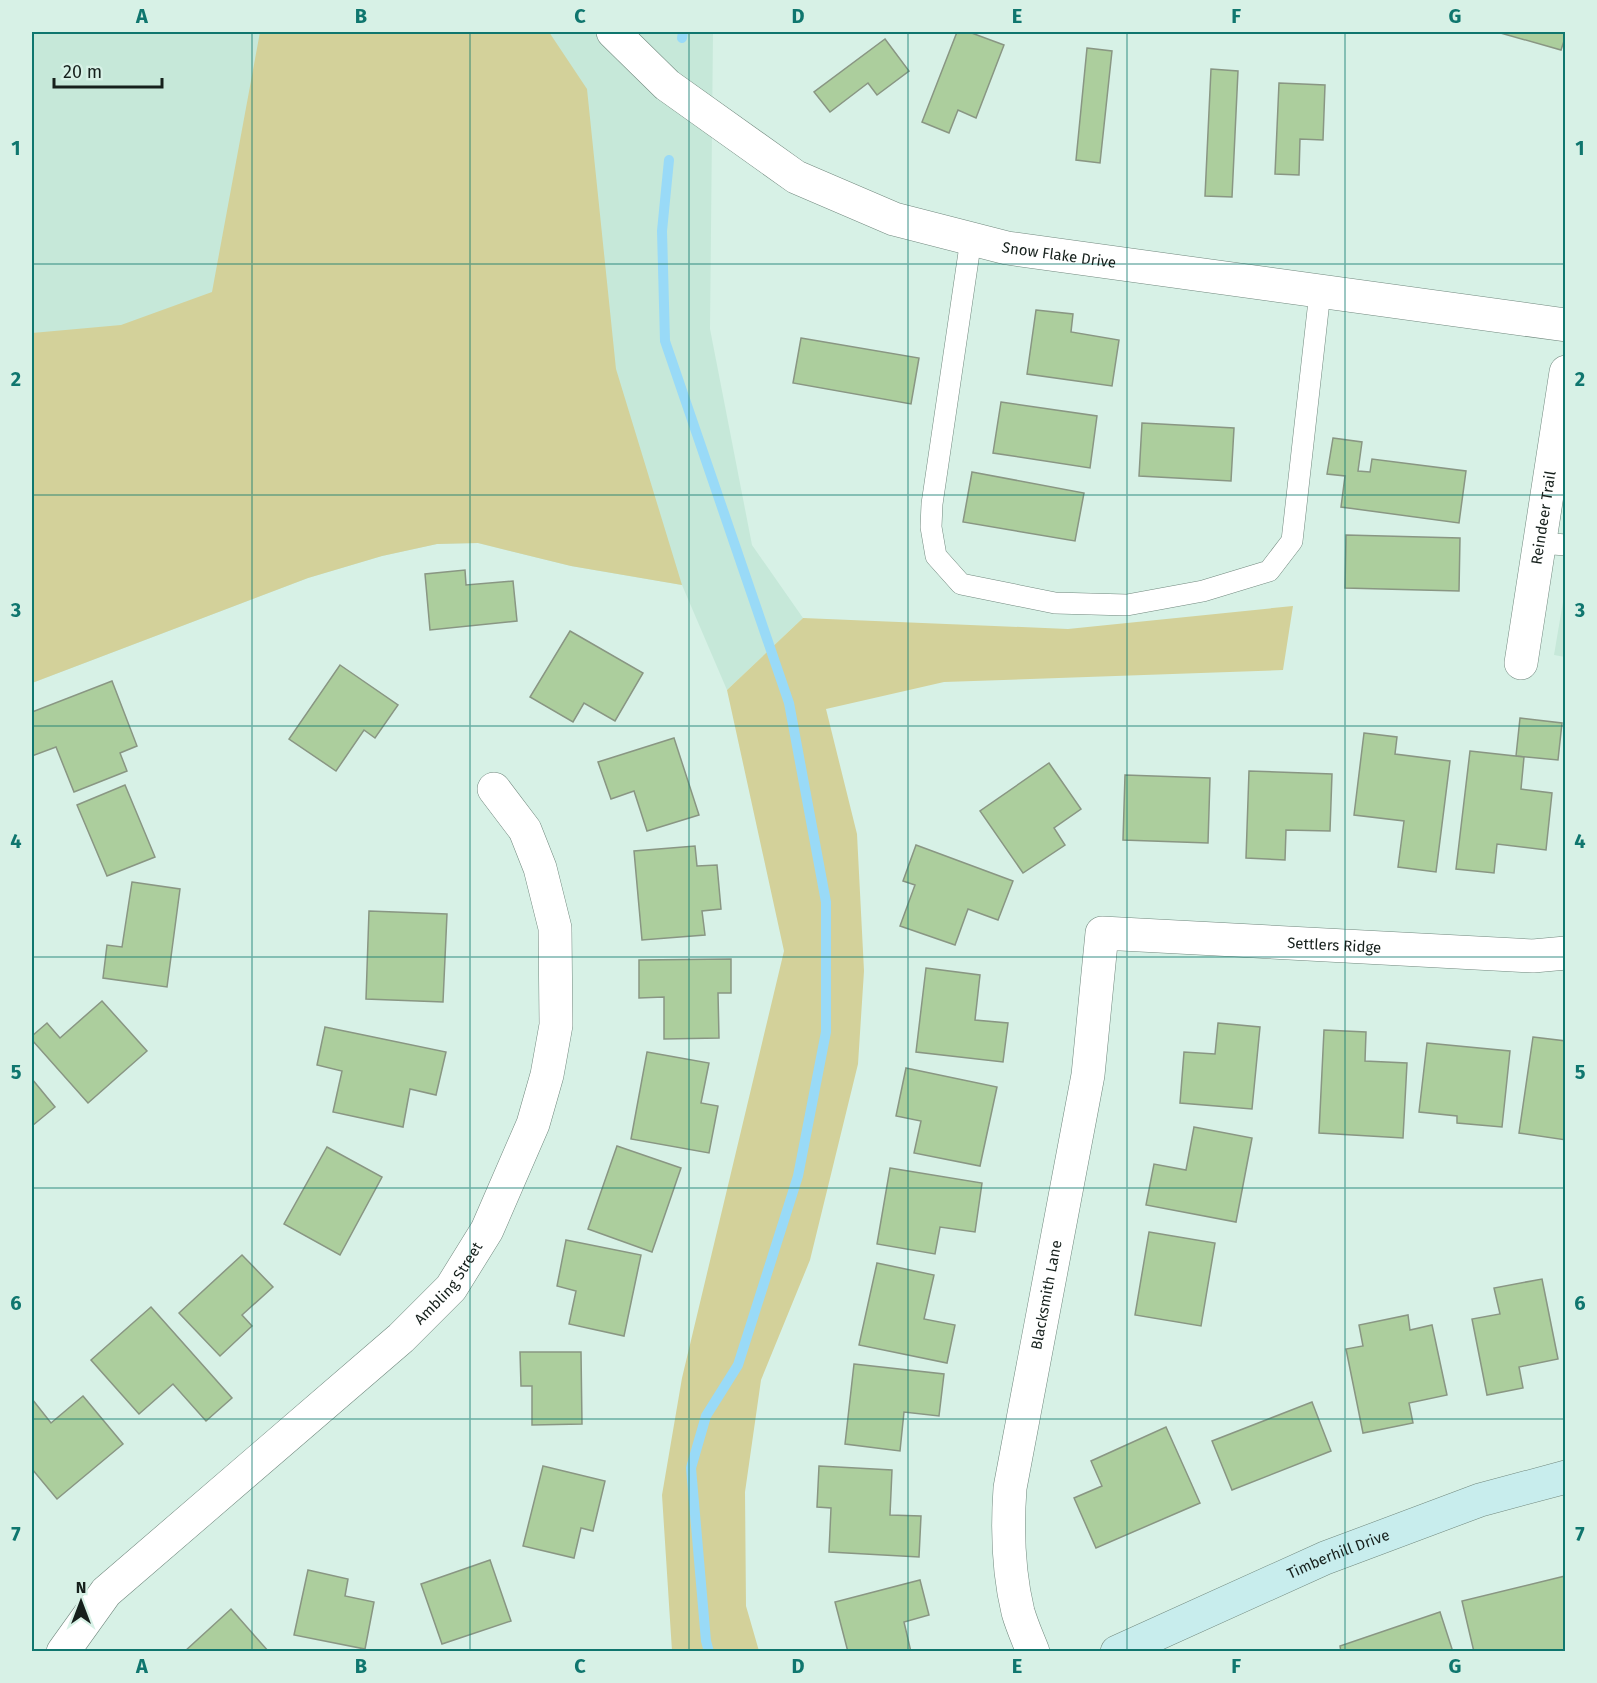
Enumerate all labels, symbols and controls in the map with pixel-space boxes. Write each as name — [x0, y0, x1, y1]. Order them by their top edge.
text: A — [135, 4, 149, 28]
text: B — [355, 4, 367, 28]
text: C — [574, 4, 586, 28]
text: D — [791, 4, 805, 28]
text: E — [1012, 4, 1022, 28]
text: F — [1231, 4, 1241, 28]
text: G — [1449, 4, 1461, 28]
scale bar — [54, 51, 162, 89]
text: 20 m — [63, 61, 102, 83]
text: 1 — [11, 136, 21, 160]
text: 1 — [1575, 136, 1585, 160]
street label: Snow Flake Drive — [1000, 238, 1117, 272]
text: 2 — [11, 367, 21, 391]
text: 2 — [1575, 367, 1585, 391]
street label: Reindeer Trail — [1527, 469, 1560, 566]
text: 3 — [10, 598, 21, 622]
text: 3 — [1574, 598, 1585, 622]
text: 4 — [10, 829, 22, 853]
text: 4 — [1574, 829, 1586, 853]
street label: Settlers Ridge — [1287, 934, 1382, 957]
text: 5 — [11, 1060, 22, 1084]
text: 5 — [1575, 1060, 1586, 1084]
street label: Ambling Street — [411, 1238, 487, 1328]
street label: Blacksmith Lane — [1027, 1239, 1066, 1351]
text: 6 — [10, 1291, 22, 1315]
text: 6 — [1574, 1291, 1586, 1315]
text: 7 — [11, 1522, 21, 1546]
text: 7 — [1575, 1522, 1585, 1546]
street label: Timberhill Drive — [1284, 1526, 1392, 1583]
north arrow — [51, 1572, 111, 1632]
text: N — [76, 1578, 86, 1597]
text: A — [135, 1654, 149, 1678]
text: B — [355, 1654, 367, 1678]
text: C — [574, 1654, 586, 1678]
text: D — [791, 1654, 805, 1678]
text: E — [1012, 1654, 1022, 1678]
text: F — [1231, 1654, 1241, 1678]
text: G — [1449, 1654, 1461, 1678]

